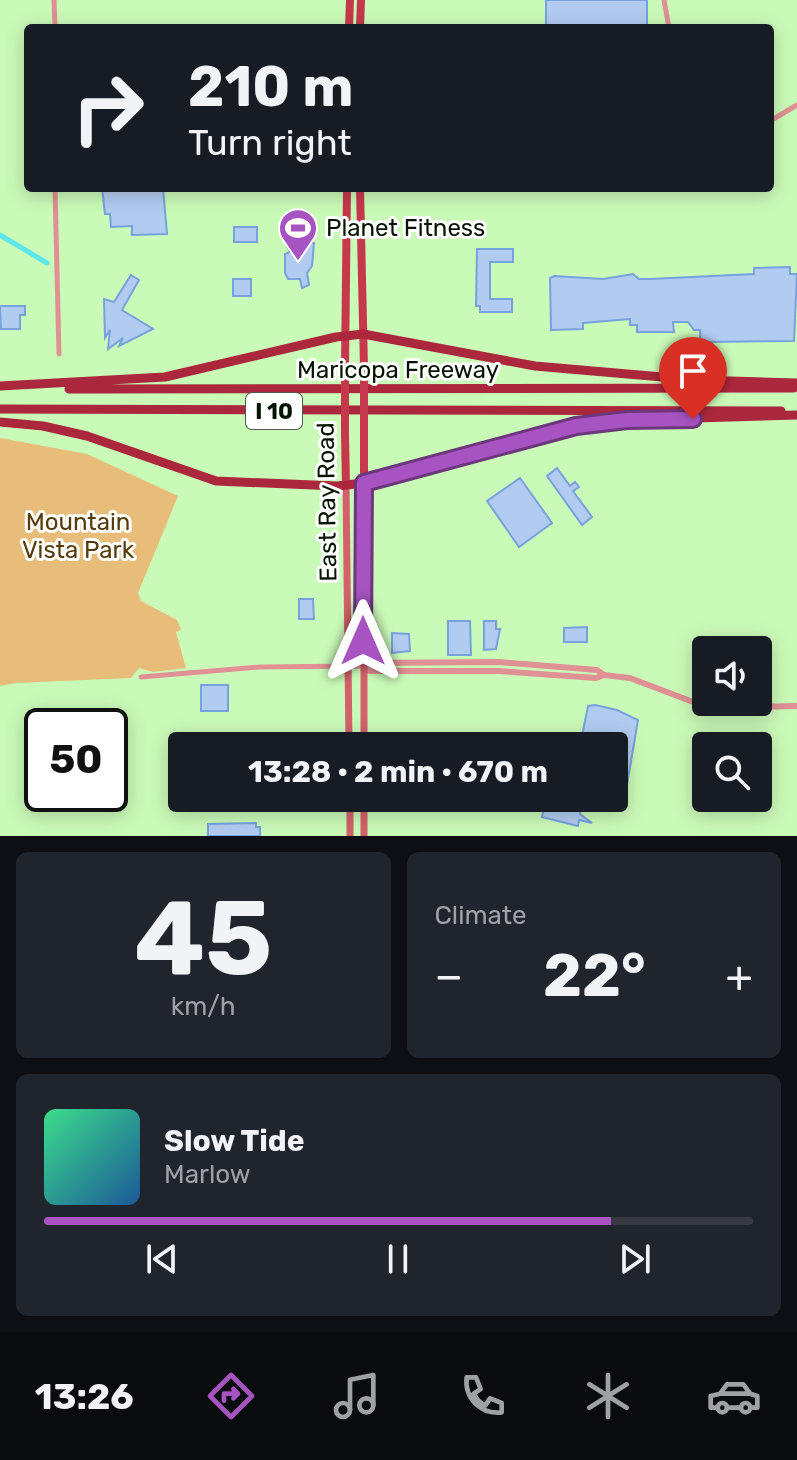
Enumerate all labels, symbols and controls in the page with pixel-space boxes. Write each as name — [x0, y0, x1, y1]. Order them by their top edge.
text: 210 m — [188, 54, 354, 120]
icon: right — [56, 56, 160, 160]
text: Turn right — [188, 121, 352, 164]
sports icon: Planet Fitness — [277, 207, 319, 262]
place label: Planet Fitness — [326, 214, 485, 242]
pin — [659, 337, 727, 419]
icon: arrive — [671, 349, 715, 393]
street label: Maricopa Freeway — [297, 356, 499, 384]
road number: I 10 — [246, 393, 302, 429]
street label: East Ray Road — [312, 422, 342, 582]
park label: Mountain Vista Park — [22, 508, 135, 564]
position arrow — [321, 599, 405, 683]
map controls — [692, 636, 772, 812]
button: sound — [692, 636, 772, 716]
speed limit sign: 50 — [24, 708, 128, 812]
button: search — [692, 732, 772, 812]
text: 13:28 · 2 min · 670 m — [248, 754, 548, 790]
text: 45 — [134, 877, 272, 1000]
text: Climate — [435, 900, 527, 931]
text: 22° — [543, 940, 646, 1011]
text: − — [435, 950, 463, 1002]
text: + — [726, 950, 753, 1002]
text: km/h — [171, 991, 236, 1022]
text: Slow Tide — [164, 1123, 304, 1159]
text: Marlow — [164, 1159, 251, 1190]
icon: previous — [140, 1237, 184, 1281]
icon: pause — [376, 1237, 420, 1281]
icon: next — [613, 1237, 657, 1281]
icon: directions — [203, 1368, 259, 1424]
icon: music — [329, 1368, 385, 1424]
icon: phone — [455, 1368, 511, 1424]
icon: climate — [580, 1368, 636, 1424]
icon: car — [706, 1368, 762, 1424]
text: 13:26 — [35, 1375, 134, 1418]

